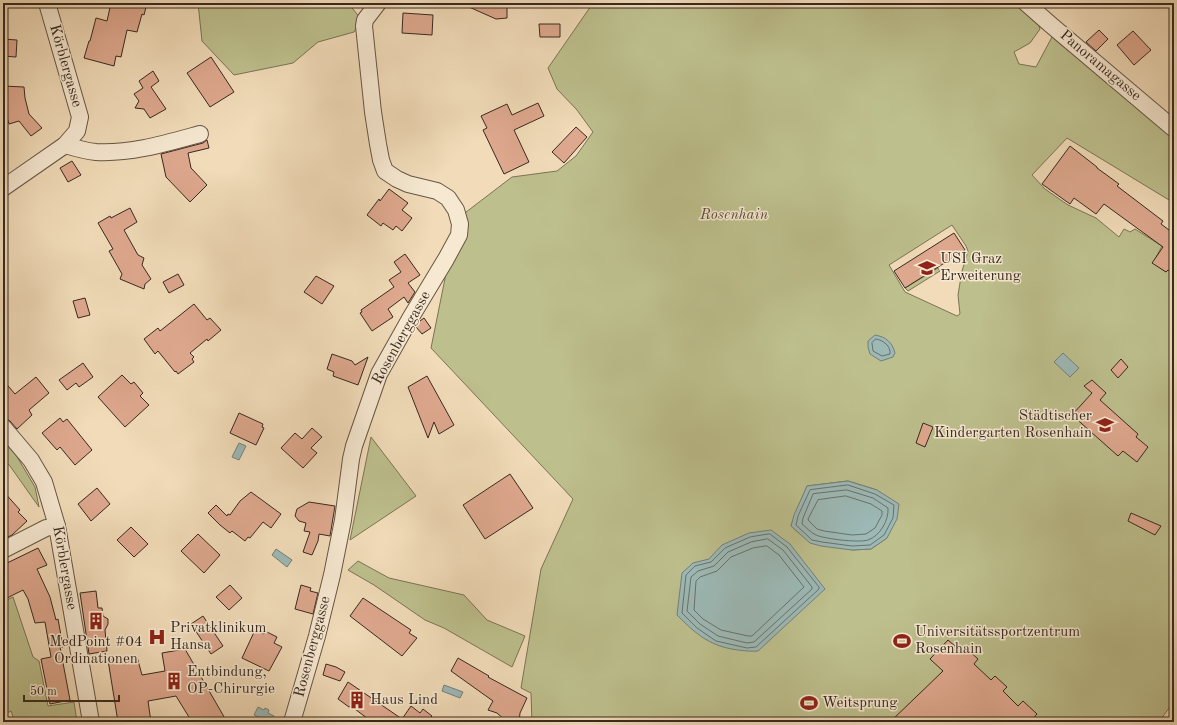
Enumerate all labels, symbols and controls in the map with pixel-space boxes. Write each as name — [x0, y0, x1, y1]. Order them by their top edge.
street label: Körblergasse — [46, 23, 84, 109]
street label: Panoramagasse — [1057, 28, 1144, 104]
park label: Rosenhain — [699, 208, 768, 223]
place label: USI Graz Erweiterung — [940, 252, 1021, 284]
school or university icon: USI Graz Erweiterung — [917, 258, 937, 278]
street label: Rosenberggasse — [370, 289, 434, 387]
place label: Städtischer Kindergarten Rosenhain — [934, 409, 1092, 441]
school or university icon: Städtischer Kindergarten Rosenhain — [1095, 415, 1115, 435]
street label: Körblergasse — [49, 525, 79, 611]
street label: Rosenberggasse — [292, 595, 334, 699]
building icon: MedPoint #04 Ordinationen — [86, 611, 106, 631]
place label: Privatklinikum Hansa — [170, 621, 266, 653]
place label: Universitätssportzentrum Rosenhain — [915, 625, 1080, 657]
hospital icon: Privatklinikum Hansa — [147, 627, 167, 647]
sports icon: Universitätssportzentrum Rosenhain — [892, 631, 912, 651]
place label: MedPoint #04 Ordinationen — [49, 635, 143, 667]
place label: Entbindung, OP-Chirurgie — [187, 665, 275, 697]
building icon: Entbindung, OP-Chirurgie — [164, 671, 184, 691]
scale bar — [24, 677, 119, 703]
text: 50 m — [30, 685, 57, 698]
building icon: Haus Lind — [347, 690, 367, 710]
place label: Haus Lind — [370, 693, 438, 708]
sports icon: Weitsprung — [799, 693, 819, 713]
place label: Weitsprung — [822, 696, 897, 711]

